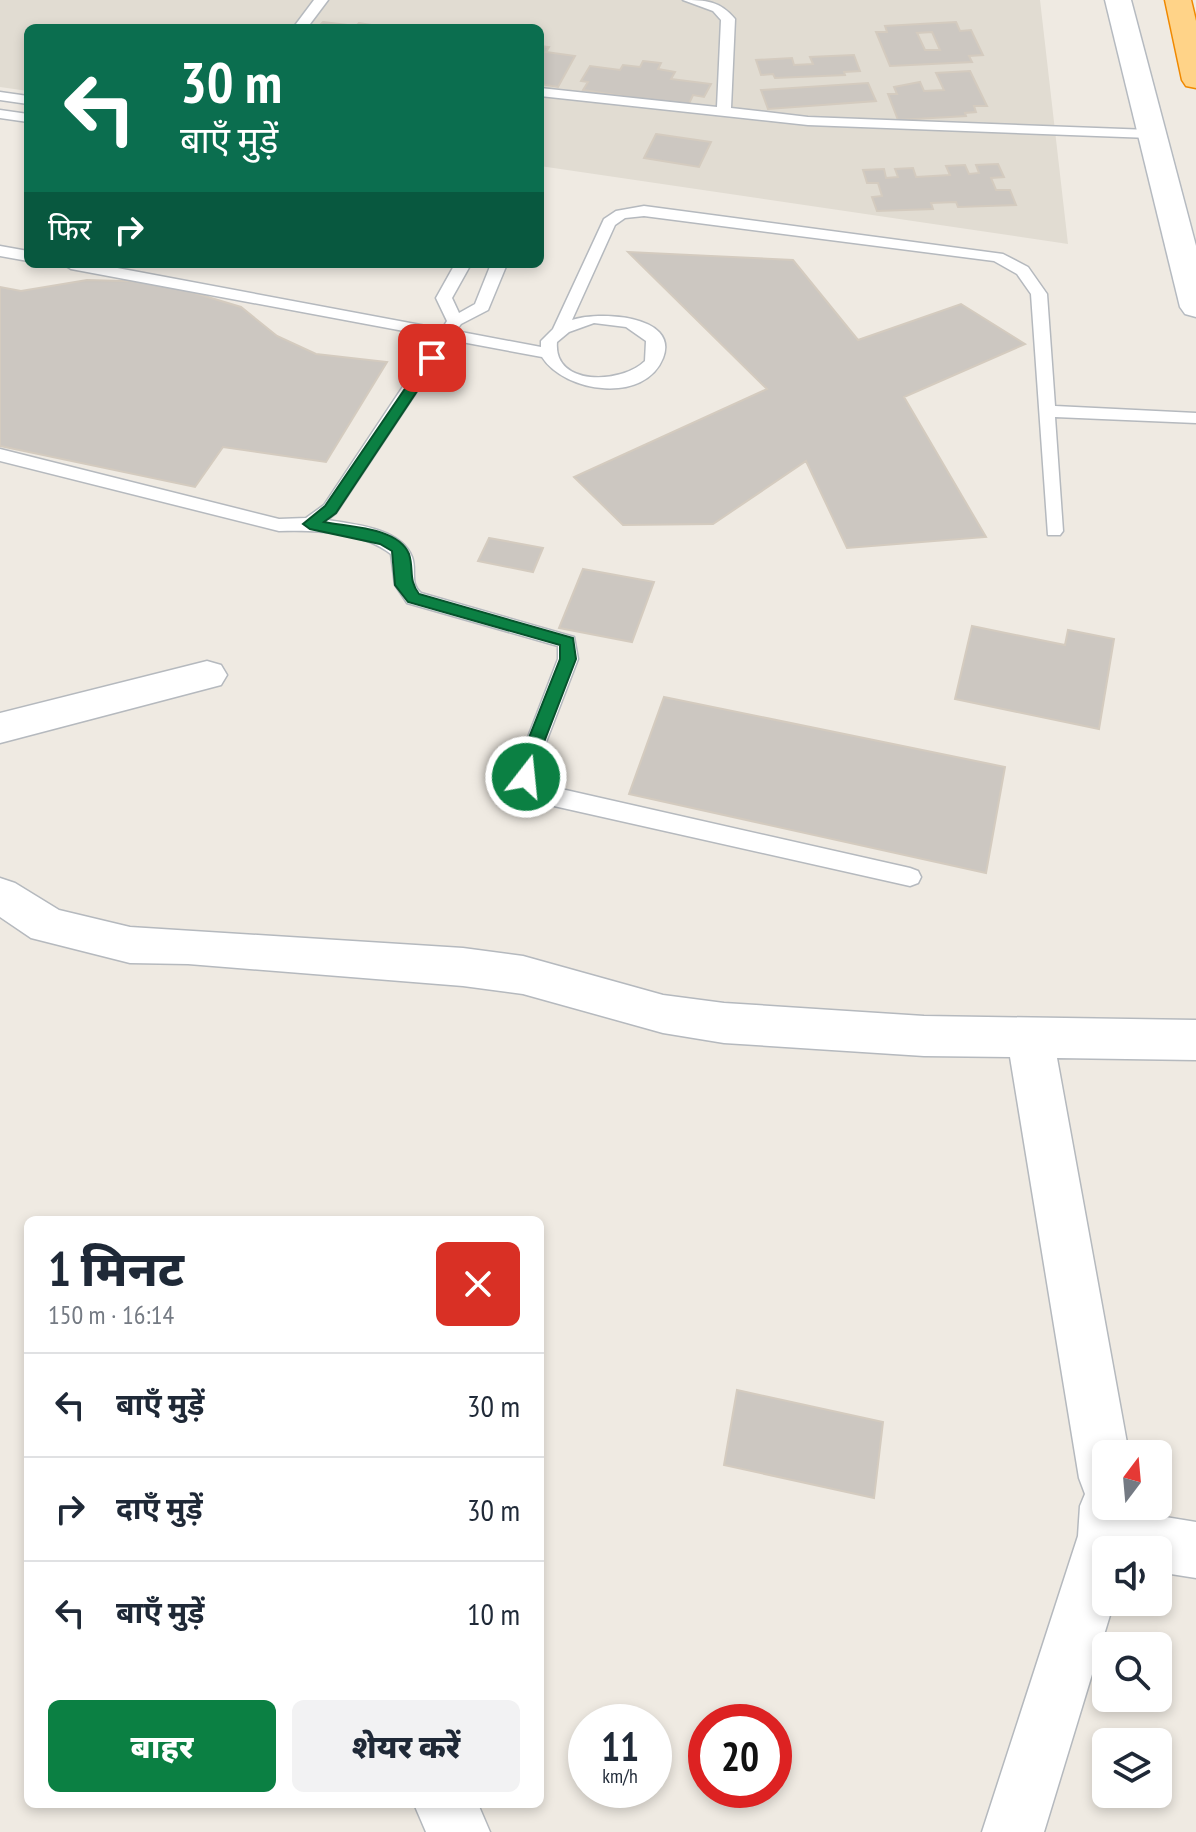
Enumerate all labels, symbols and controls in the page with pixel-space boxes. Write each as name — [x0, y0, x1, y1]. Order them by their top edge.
text: 30 m — [180, 46, 282, 118]
icon: left — [48, 56, 152, 160]
text: बाएँ मुड़ें — [180, 116, 278, 163]
icon: right — [107, 208, 151, 252]
text: फिर — [48, 209, 91, 248]
pin — [398, 324, 466, 392]
icon: arrive — [410, 336, 454, 380]
position arrow — [484, 735, 568, 819]
text: 1 मिनट — [48, 1237, 184, 1299]
button: close — [436, 1242, 520, 1326]
text: 150 m · 16:14 — [48, 1298, 174, 1331]
icon: left — [48, 1383, 92, 1427]
text: बाएँ मुड़ें — [116, 1384, 204, 1423]
text: 30 m — [467, 1386, 520, 1425]
north arrow — [1092, 1440, 1172, 1520]
map controls — [1092, 1440, 1172, 1808]
icon: right — [48, 1487, 92, 1531]
text: दाएँ मुड़ें — [116, 1488, 203, 1527]
text: 30 m — [467, 1490, 520, 1529]
button: sound — [1092, 1536, 1172, 1616]
icon: left — [48, 1591, 92, 1635]
text: बाएँ मुड़ें — [116, 1592, 204, 1631]
text: 10 m — [467, 1594, 520, 1633]
button: search — [1092, 1632, 1172, 1712]
button: बाहर — [48, 1700, 276, 1792]
button: शेयर करें — [292, 1700, 520, 1792]
speed limit sign: 20 — [688, 1704, 792, 1808]
text: 11 — [601, 1720, 639, 1772]
button: layers — [1092, 1728, 1172, 1808]
text: km/h — [602, 1763, 638, 1789]

